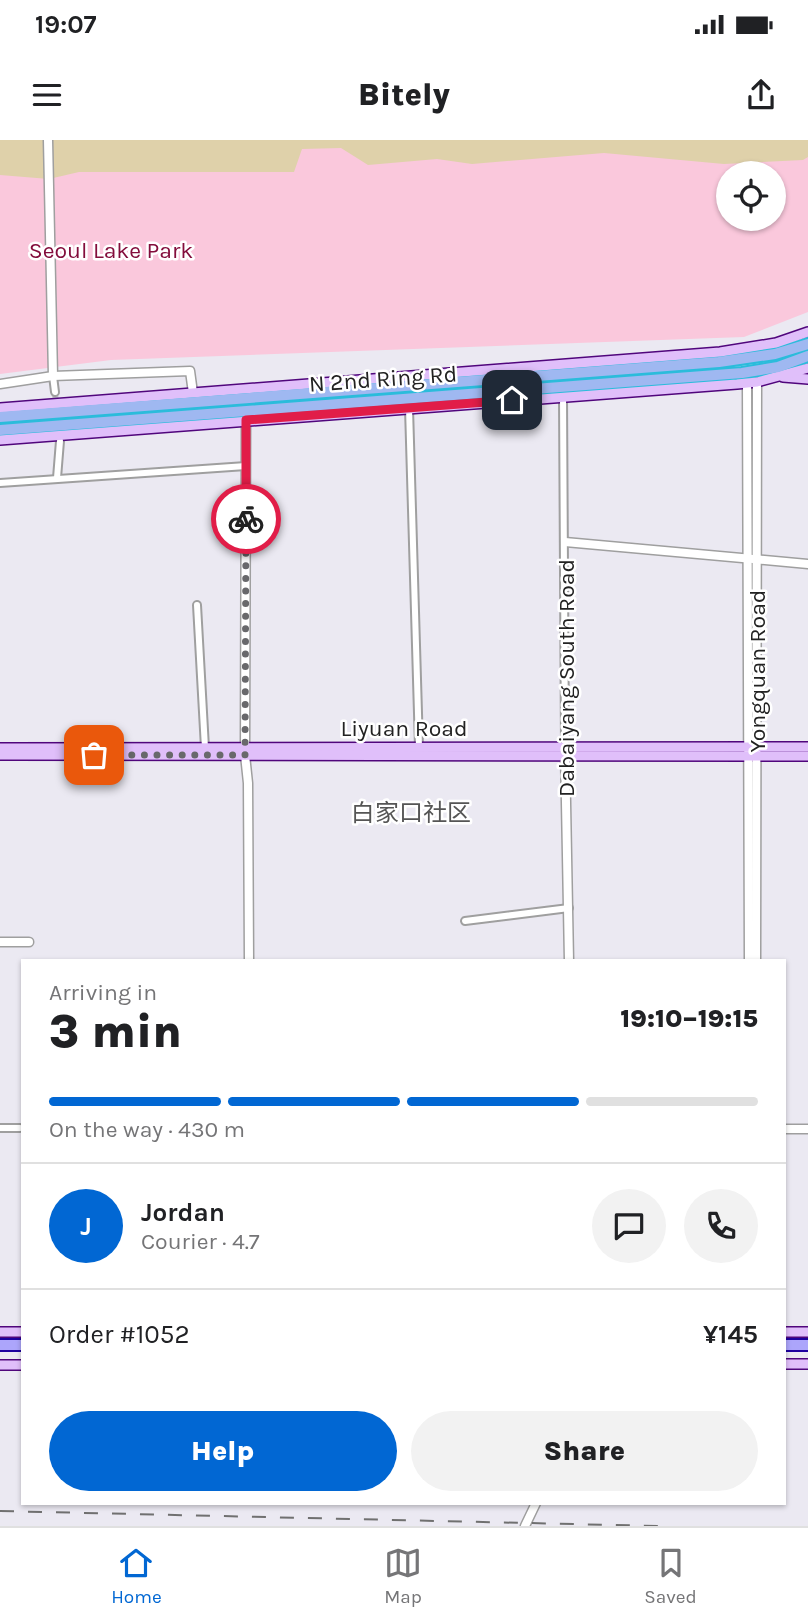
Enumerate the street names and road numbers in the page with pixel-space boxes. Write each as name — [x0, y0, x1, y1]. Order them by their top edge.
street label: N 2nd Ring Rd — [308, 360, 458, 398]
street label: Dabaiyang South Road — [553, 559, 580, 797]
street label: Yongquan Road — [744, 590, 771, 752]
street label: Liyuan Road — [340, 715, 468, 742]

